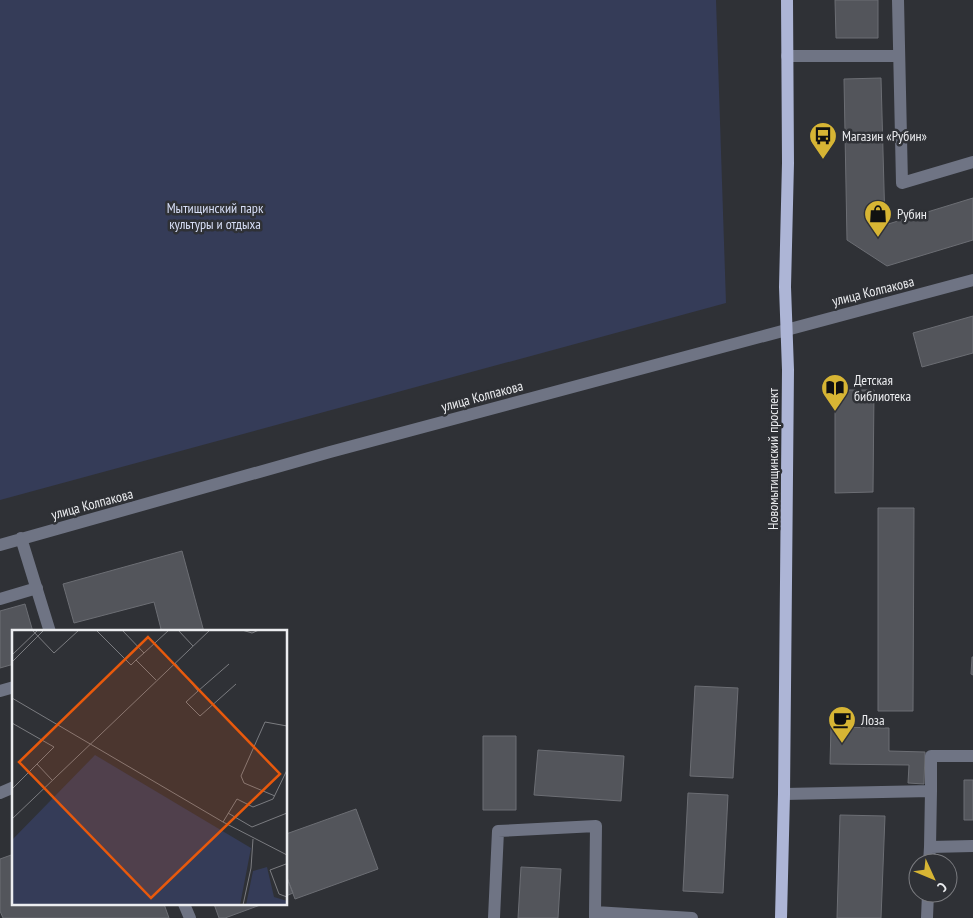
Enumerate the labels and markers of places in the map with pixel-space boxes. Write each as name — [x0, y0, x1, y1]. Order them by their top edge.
bus stop icon: Магазин «Рубин» — [808, 121, 838, 160]
place label: Магазин «Рубин» — [842, 127, 927, 145]
shop icon: Рубин — [863, 199, 893, 238]
place label: Рубин — [897, 205, 927, 223]
place label: Детская библиотека — [854, 371, 911, 405]
library icon: Детская библиотека — [820, 373, 850, 412]
cafe icon: Лоза — [827, 705, 857, 744]
place label: Лоза — [860, 711, 885, 729]

